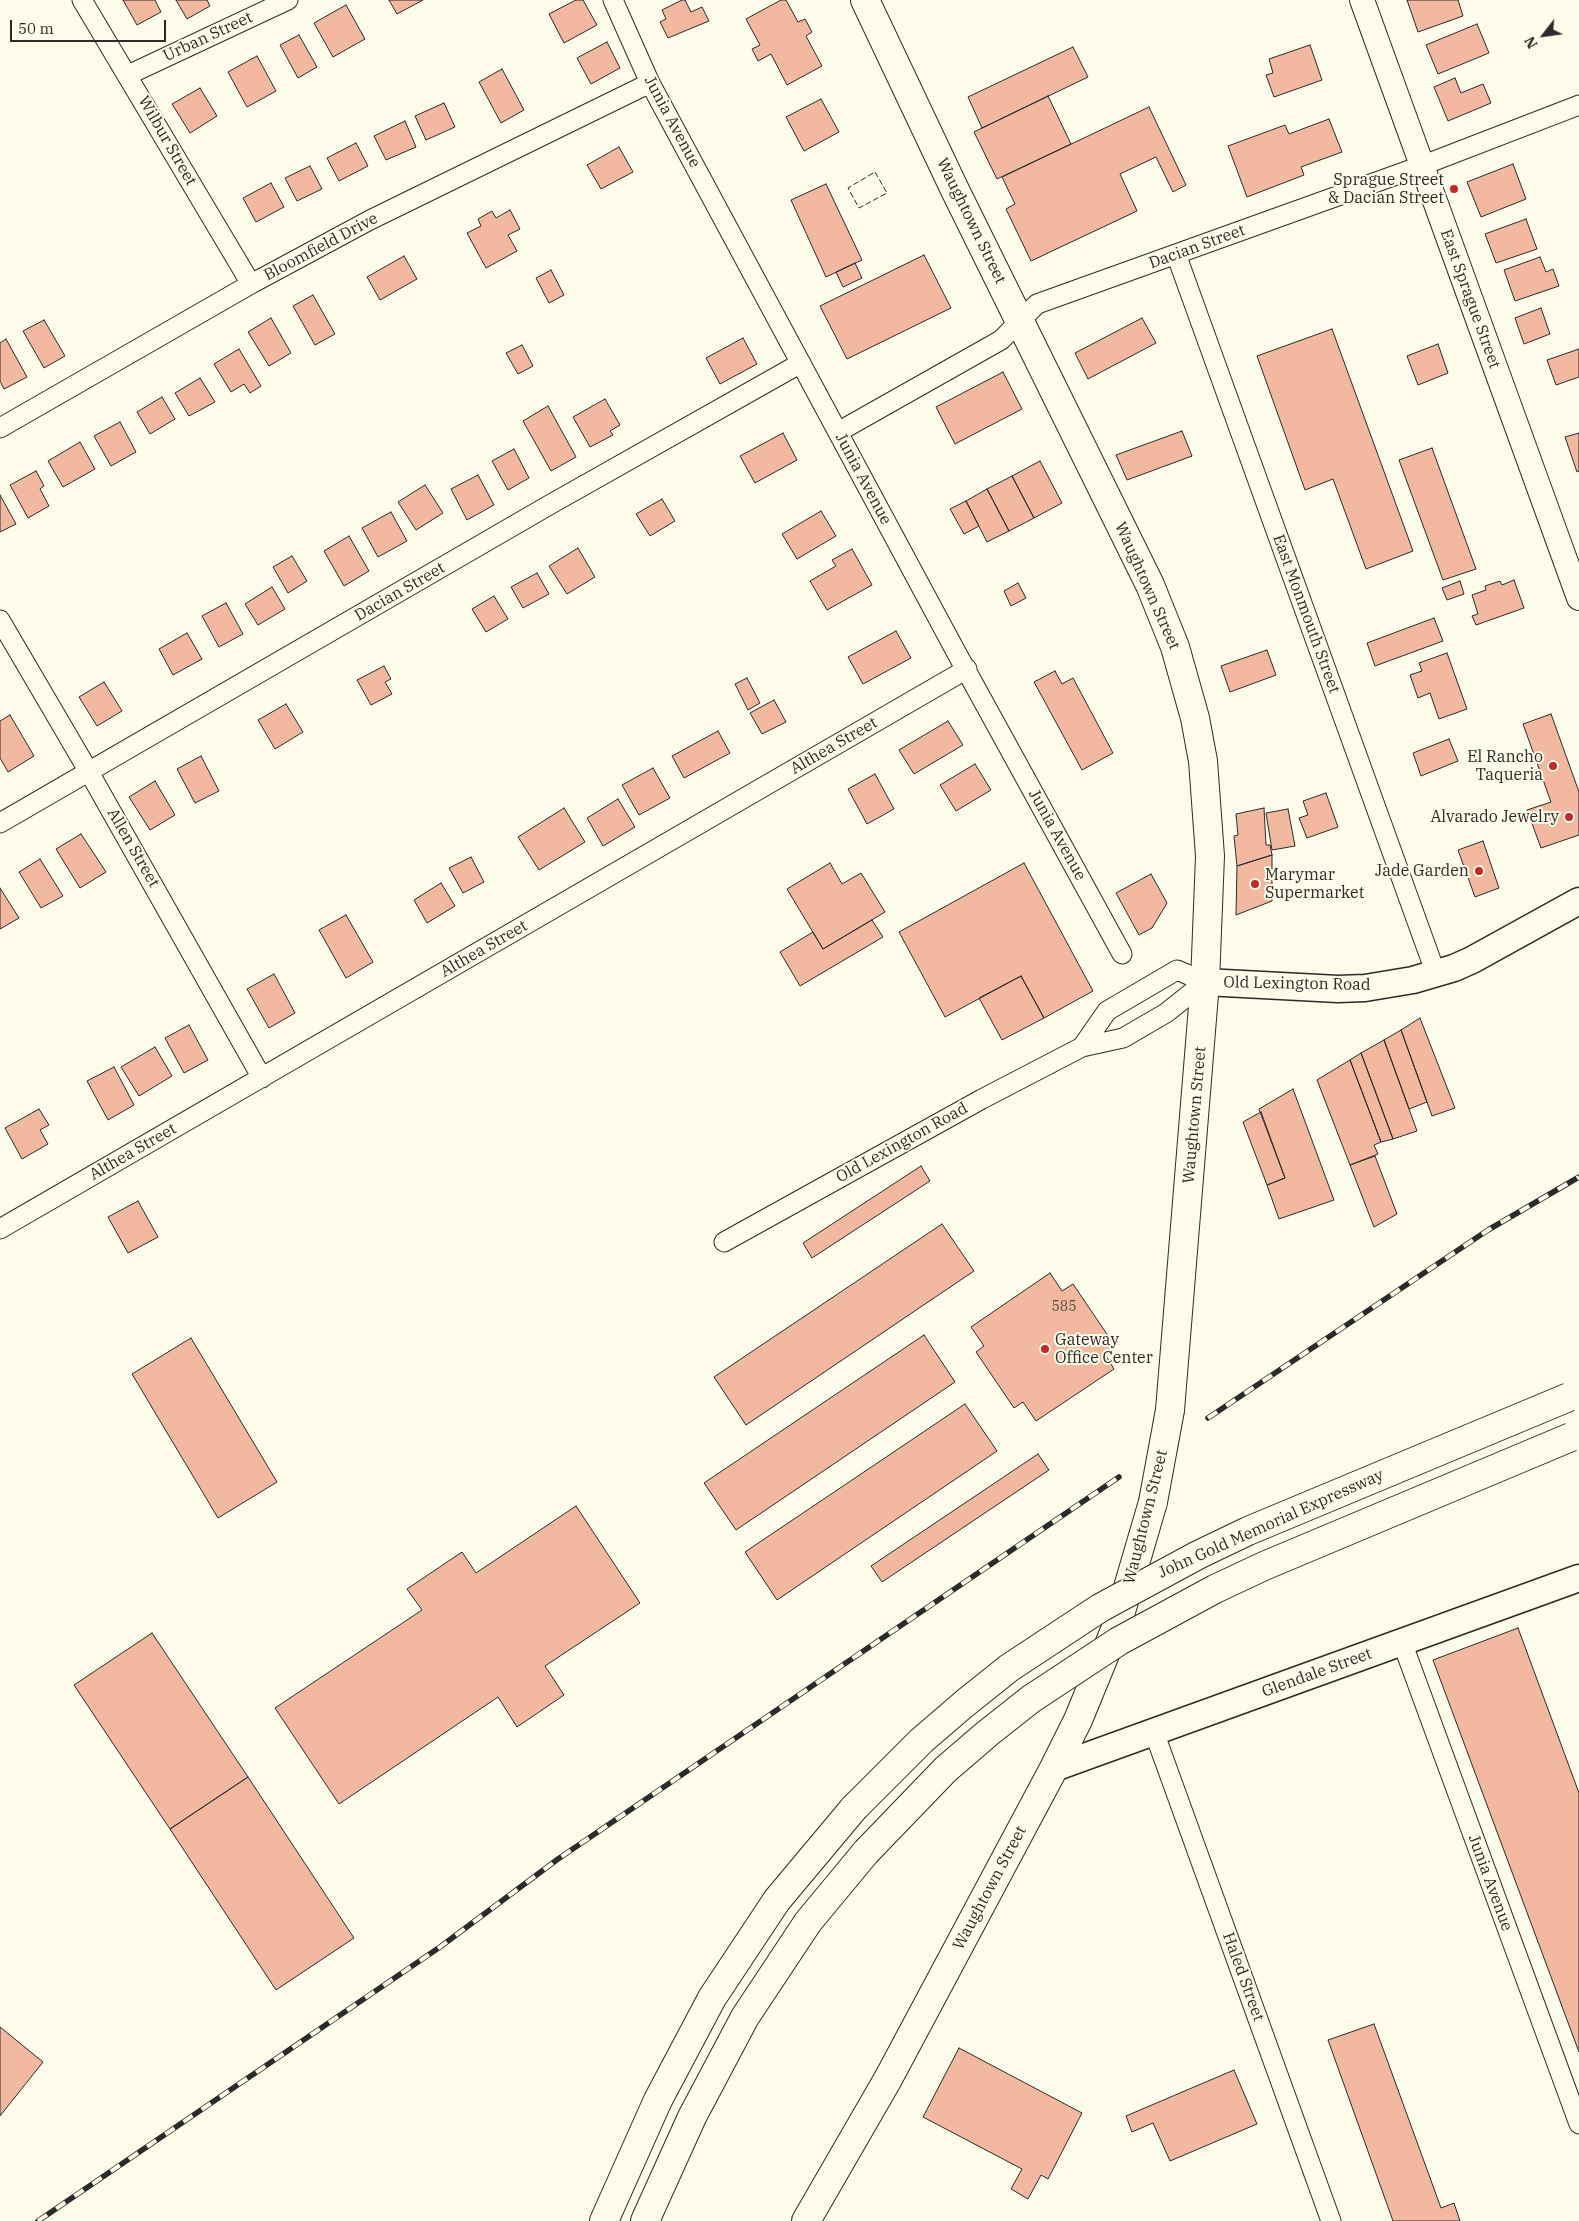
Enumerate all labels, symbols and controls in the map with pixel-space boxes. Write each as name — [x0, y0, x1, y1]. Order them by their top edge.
street label: Urban Street — [160, 8, 256, 66]
scale bar — [12, 10, 169, 42]
north arrow — [1519, 10, 1569, 60]
text: 50 m — [18, 19, 54, 38]
text: N — [1520, 33, 1542, 52]
street label: Junia Avenue — [640, 73, 704, 171]
street label: Wilbur Street — [134, 93, 200, 189]
street label: Waughtown Street — [932, 155, 1010, 287]
place label: Sprague Street & Dacian Street — [1328, 170, 1444, 208]
marker: Sprague Street & Dacian Street — [1448, 183, 1460, 195]
street label: Bloomfield Drive — [261, 209, 381, 285]
street label: Dacian Street — [1146, 221, 1248, 273]
street label: East Sprague Street — [1436, 227, 1504, 371]
street label: Junia Avenue — [831, 430, 895, 528]
street label: Waughtown Street — [1110, 519, 1184, 653]
street label: East Monmouth Street — [1268, 532, 1344, 696]
street label: Dacian Street — [351, 558, 449, 626]
street label: Althea Street — [787, 713, 881, 779]
place label: El Rancho Taqueria — [1467, 747, 1543, 785]
marker: El Rancho Taqueria — [1547, 760, 1559, 772]
street label: Junia Avenue — [1024, 786, 1090, 884]
street label: Allen Street — [103, 805, 163, 891]
place label: Alvarado Jewelry — [1430, 807, 1559, 827]
marker: Alvarado Jewelry — [1563, 811, 1575, 823]
place label: Jade Garden — [1375, 861, 1469, 881]
place label: Marymar Supermarket — [1265, 865, 1364, 903]
marker: Jade Garden — [1473, 865, 1485, 877]
marker: Marymar Supermarket — [1249, 878, 1261, 890]
street label: Althea Street — [437, 916, 531, 982]
street label: Old Lexington Road — [1223, 973, 1371, 995]
street label: Waughtown Street — [1179, 1046, 1211, 1184]
street label: Old Lexington Road — [833, 1099, 971, 1187]
street label: Althea Street — [86, 1119, 180, 1185]
house number: 585 — [1051, 1299, 1077, 1315]
place label: Gateway Office Center — [1055, 1330, 1153, 1368]
marker: Gateway Office Center — [1039, 1343, 1051, 1355]
street label: Waughtown Street — [1120, 1448, 1172, 1586]
street label: John Gold Memorial Expressway — [1155, 1465, 1387, 1583]
street label: Glendale Street — [1259, 1644, 1375, 1702]
street label: Waughtown Street — [949, 1823, 1031, 1953]
street label: Junia Avenue — [1464, 1832, 1516, 1934]
street label: Haled Street — [1218, 1930, 1268, 2024]

